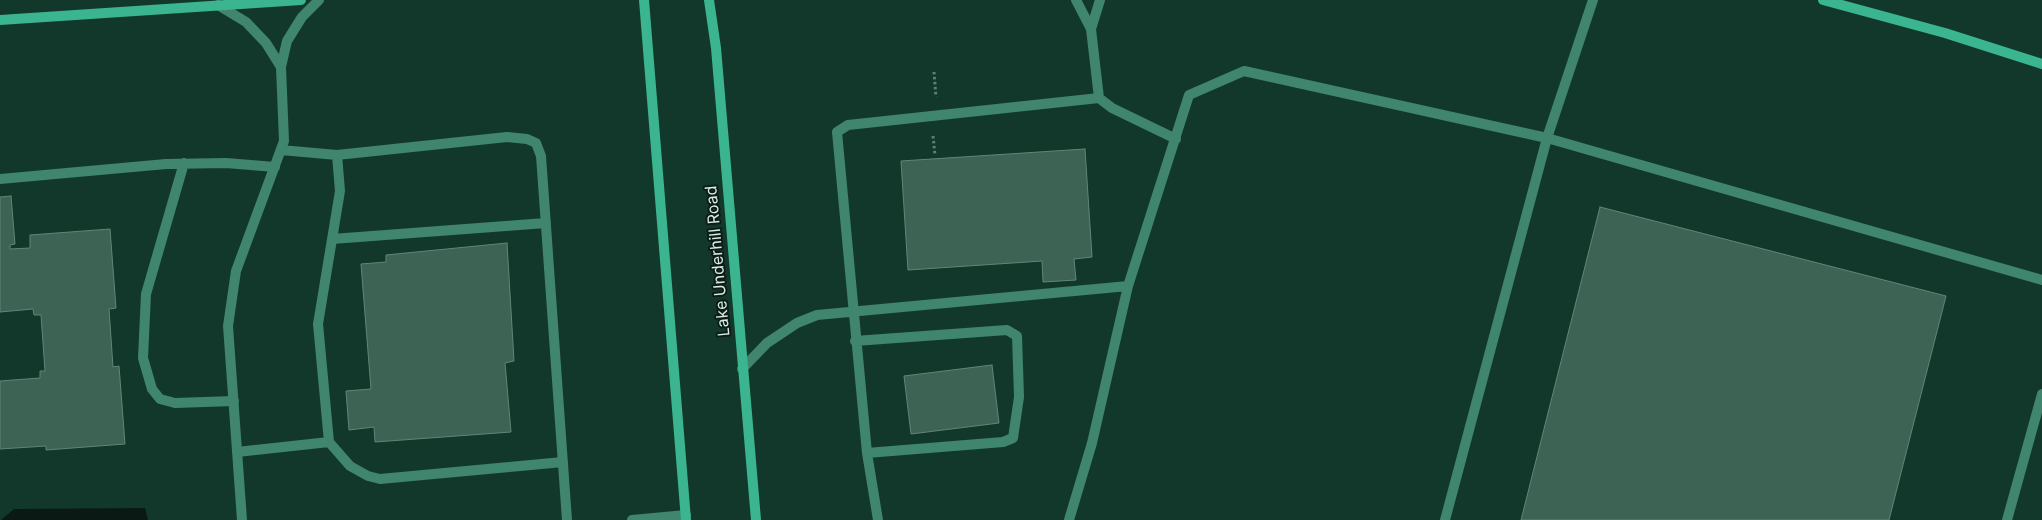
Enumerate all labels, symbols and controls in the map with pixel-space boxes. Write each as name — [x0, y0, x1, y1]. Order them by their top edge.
street label: Lake Underhill Road — [702, 185, 734, 337]

